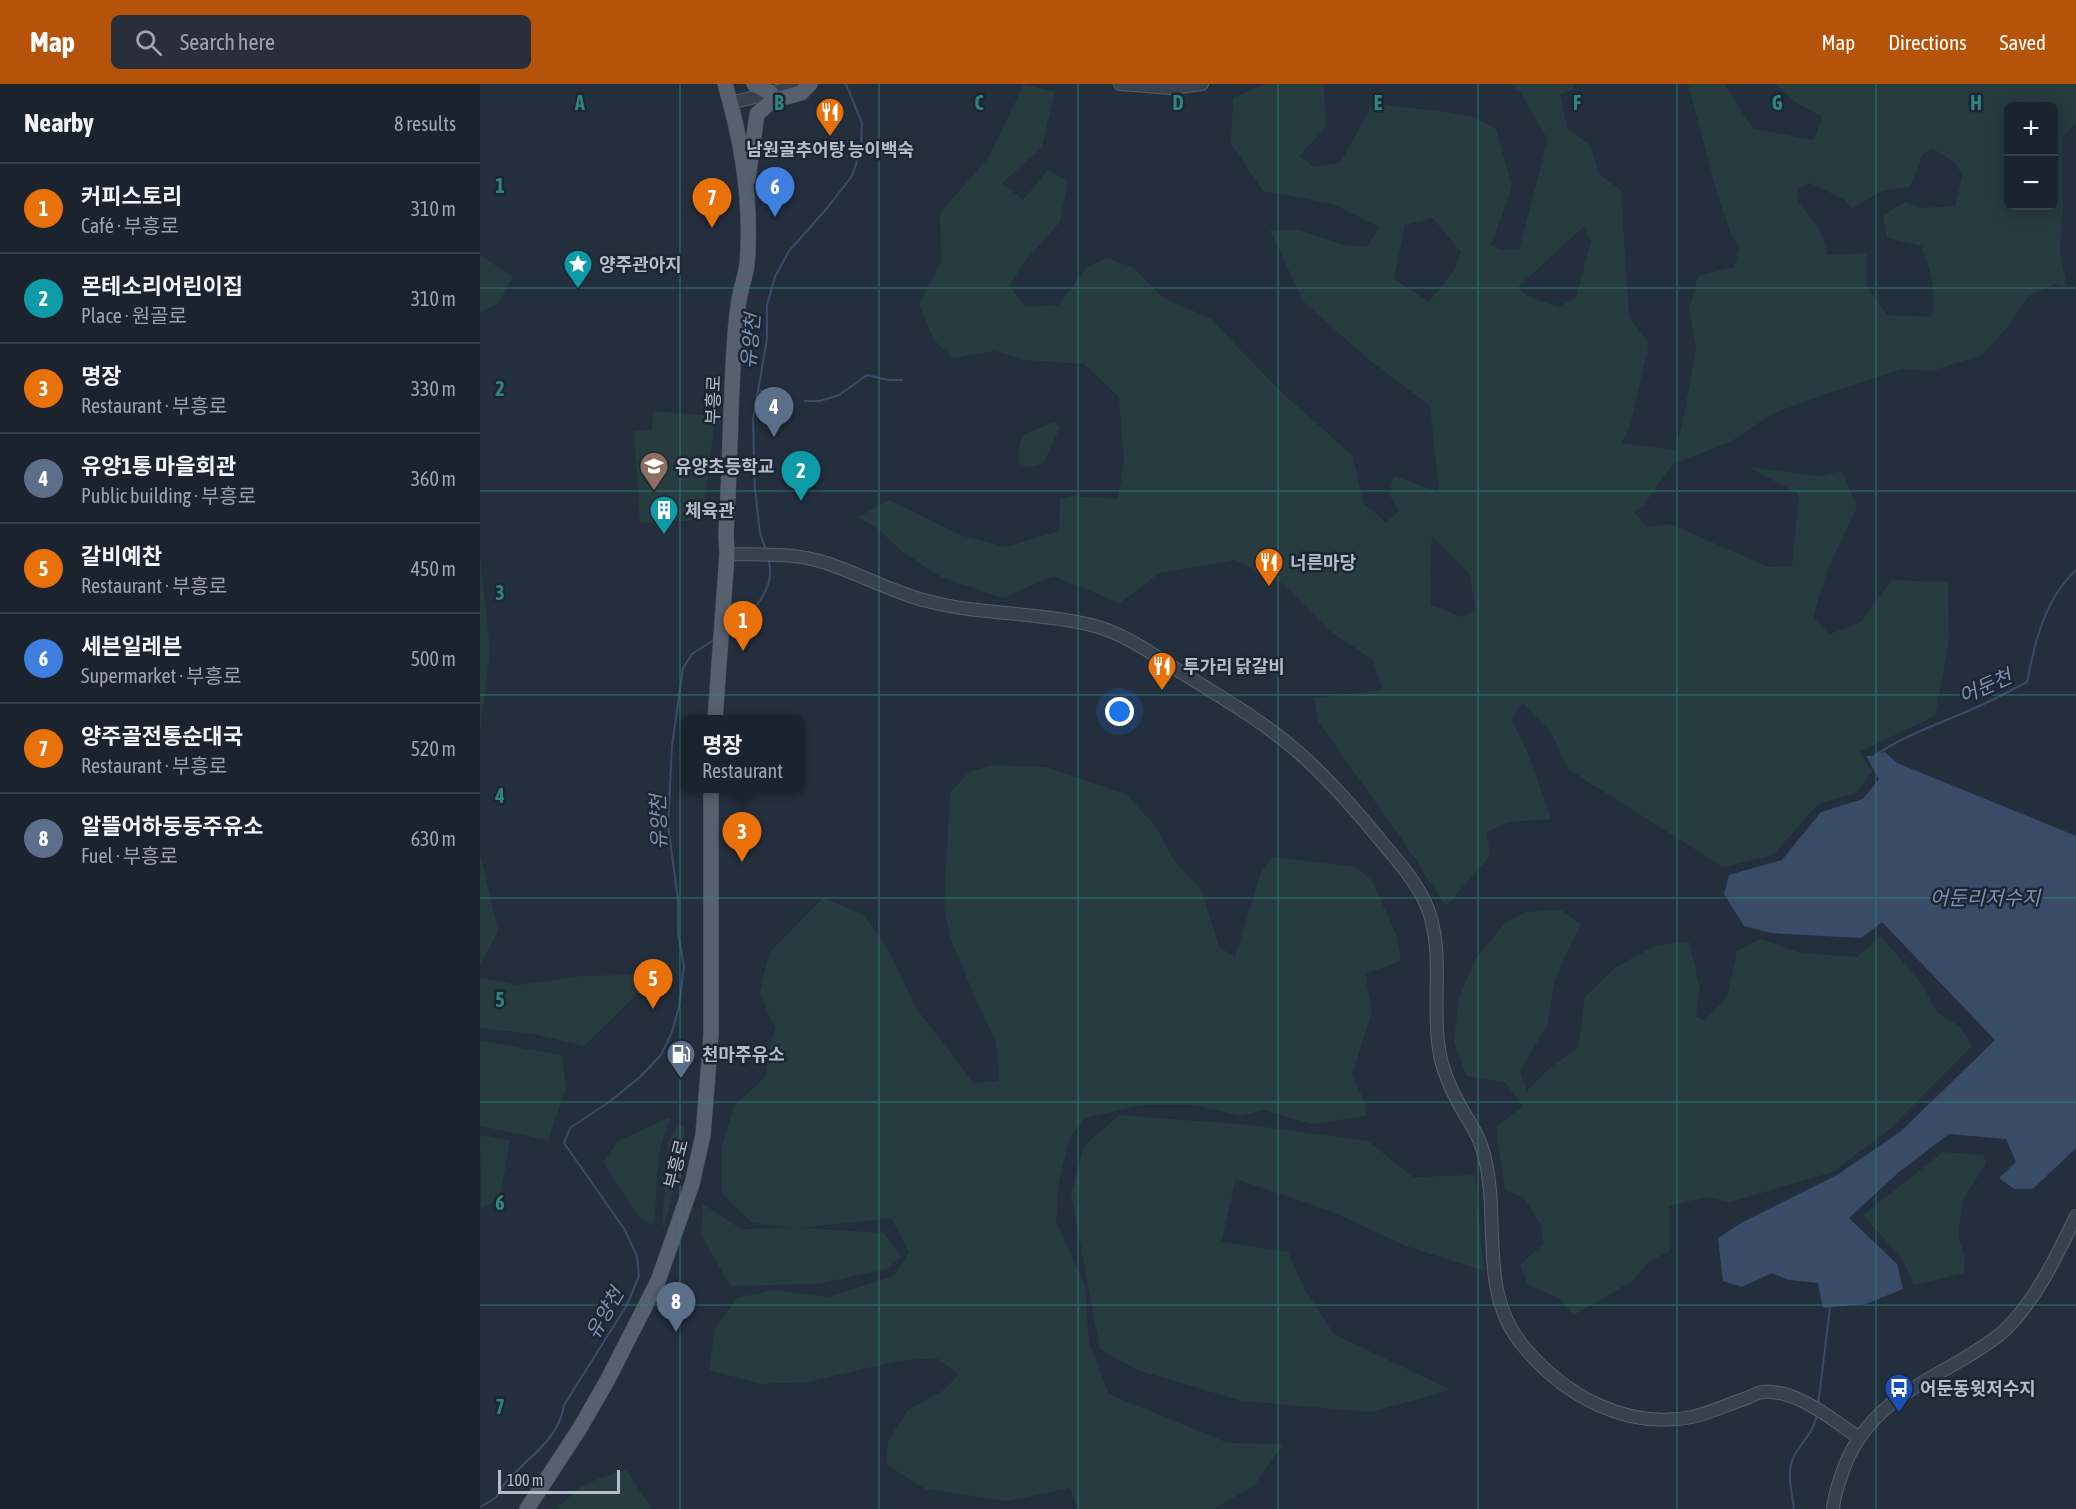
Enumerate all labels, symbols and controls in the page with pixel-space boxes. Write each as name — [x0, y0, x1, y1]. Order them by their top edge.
search box — [111, 15, 531, 69]
text: Map — [30, 26, 75, 58]
icon: search — [132, 26, 165, 59]
text: Search here — [180, 29, 275, 55]
text: Map — [1821, 30, 1855, 54]
text: Directions — [1888, 30, 1967, 54]
text: Saved — [2000, 30, 2046, 54]
text: A — [574, 91, 585, 114]
text: B — [774, 91, 784, 114]
text: C — [975, 91, 984, 114]
text: D — [1172, 91, 1184, 114]
text: E — [1374, 91, 1383, 114]
text: F — [1573, 91, 1581, 114]
text: G — [1772, 91, 1783, 114]
text: H — [1970, 91, 1982, 114]
restaurant icon: 남원골추어탕 능이백숙 — [814, 96, 846, 138]
map controls — [2004, 102, 2058, 210]
button: + — [2004, 102, 2058, 156]
text: Nearby — [24, 108, 94, 138]
text: 8 results — [394, 112, 456, 135]
place label: 남원골추어탕 능이백숙 — [746, 139, 914, 160]
button: − — [2004, 156, 2058, 210]
pin: 6 — [756, 168, 794, 217]
text: 1 — [495, 174, 505, 197]
pin: 7 — [692, 178, 732, 228]
text: 커피스토리 — [81, 183, 182, 209]
text: 1 — [39, 197, 48, 220]
text: 310 m — [411, 197, 456, 220]
text: Café · 부흥로 — [81, 214, 179, 237]
place icon: 양주관아지 — [562, 248, 594, 290]
place label: 양주관아지 — [599, 254, 682, 275]
text: 몬테소리어린이집 — [81, 273, 243, 299]
text: 2 — [39, 287, 48, 310]
text: 310 m — [411, 287, 456, 310]
text: Place · 원골로 — [81, 304, 187, 327]
water label: 유양천 — [736, 310, 764, 369]
text: 명장 — [81, 363, 121, 389]
street label: 부흥로 — [702, 375, 724, 425]
text: 3 — [39, 377, 48, 400]
text: 330 m — [411, 377, 456, 400]
text: 2 — [495, 377, 505, 400]
pin: 4 — [754, 388, 794, 437]
text: Restaurant · 부흥로 — [81, 394, 227, 417]
school or university icon: 유양초등학교 — [638, 450, 670, 492]
pin: 2 — [782, 452, 820, 501]
text: 유양1통 마을회관 — [81, 453, 236, 479]
place label: 유양초등학교 — [675, 456, 774, 477]
text: 4 — [39, 467, 48, 490]
text: 360 m — [411, 467, 456, 490]
text: Public building · 부흥로 — [81, 484, 256, 507]
building icon: 체육관 — [648, 494, 680, 536]
place label: 체육관 — [685, 500, 735, 521]
text: 갈비예찬 — [81, 543, 162, 569]
restaurant icon: 너른마당 — [1253, 546, 1285, 588]
place label: 너른마당 — [1290, 552, 1356, 573]
text: 5 — [39, 557, 48, 580]
text: 450 m — [411, 557, 456, 580]
text: Restaurant · 부흥로 — [81, 574, 227, 597]
text: 3 — [495, 581, 505, 604]
pin: 1 — [724, 602, 762, 651]
text: 세븐일레븐 — [81, 633, 182, 659]
text: 6 — [39, 647, 48, 670]
text: 500 m — [411, 647, 456, 670]
restaurant icon: 투가리 닭갈비 — [1146, 650, 1178, 692]
place label: 투가리 닭갈비 — [1183, 656, 1285, 677]
water label: 어둔천 — [1955, 663, 2017, 708]
text: Supermarket · 부흥로 — [81, 664, 241, 687]
your location — [1105, 697, 1134, 726]
popup — [681, 715, 804, 793]
text: 양주골전통순대국 — [81, 723, 243, 749]
text: 명장 — [702, 732, 742, 758]
text: 7 — [39, 737, 48, 760]
text: 520 m — [411, 737, 456, 760]
text: Restaurant · 부흥로 — [81, 754, 227, 777]
text: Restaurant — [702, 759, 783, 782]
text: 4 — [494, 784, 505, 807]
water label: 유양천 — [646, 792, 670, 850]
pin: 3 — [722, 812, 762, 862]
text: 알뜰어하둥둥주유소 — [81, 813, 263, 839]
text: 8 — [39, 827, 48, 850]
text: 630 m — [411, 827, 456, 850]
text: Fuel · 부흥로 — [81, 844, 178, 867]
water label: 어둔리저수지 — [1930, 886, 2042, 909]
pin: 5 — [634, 960, 672, 1009]
text: 5 — [495, 988, 505, 1011]
fuel station icon: 천마주유소 — [665, 1038, 697, 1080]
place label: 천마주유소 — [702, 1044, 785, 1065]
street label: 부흥로 — [660, 1137, 692, 1191]
text: 6 — [495, 1191, 505, 1214]
water label: 유양천 — [580, 1281, 629, 1343]
pin: 8 — [656, 1282, 696, 1332]
bus stop icon: 어둔동윗저수지 — [1883, 1372, 1915, 1414]
place label: 어둔동윗저수지 — [1920, 1378, 2036, 1399]
text: 7 — [495, 1395, 505, 1418]
scale bar — [498, 1467, 620, 1494]
text: 100 m — [507, 1471, 543, 1489]

